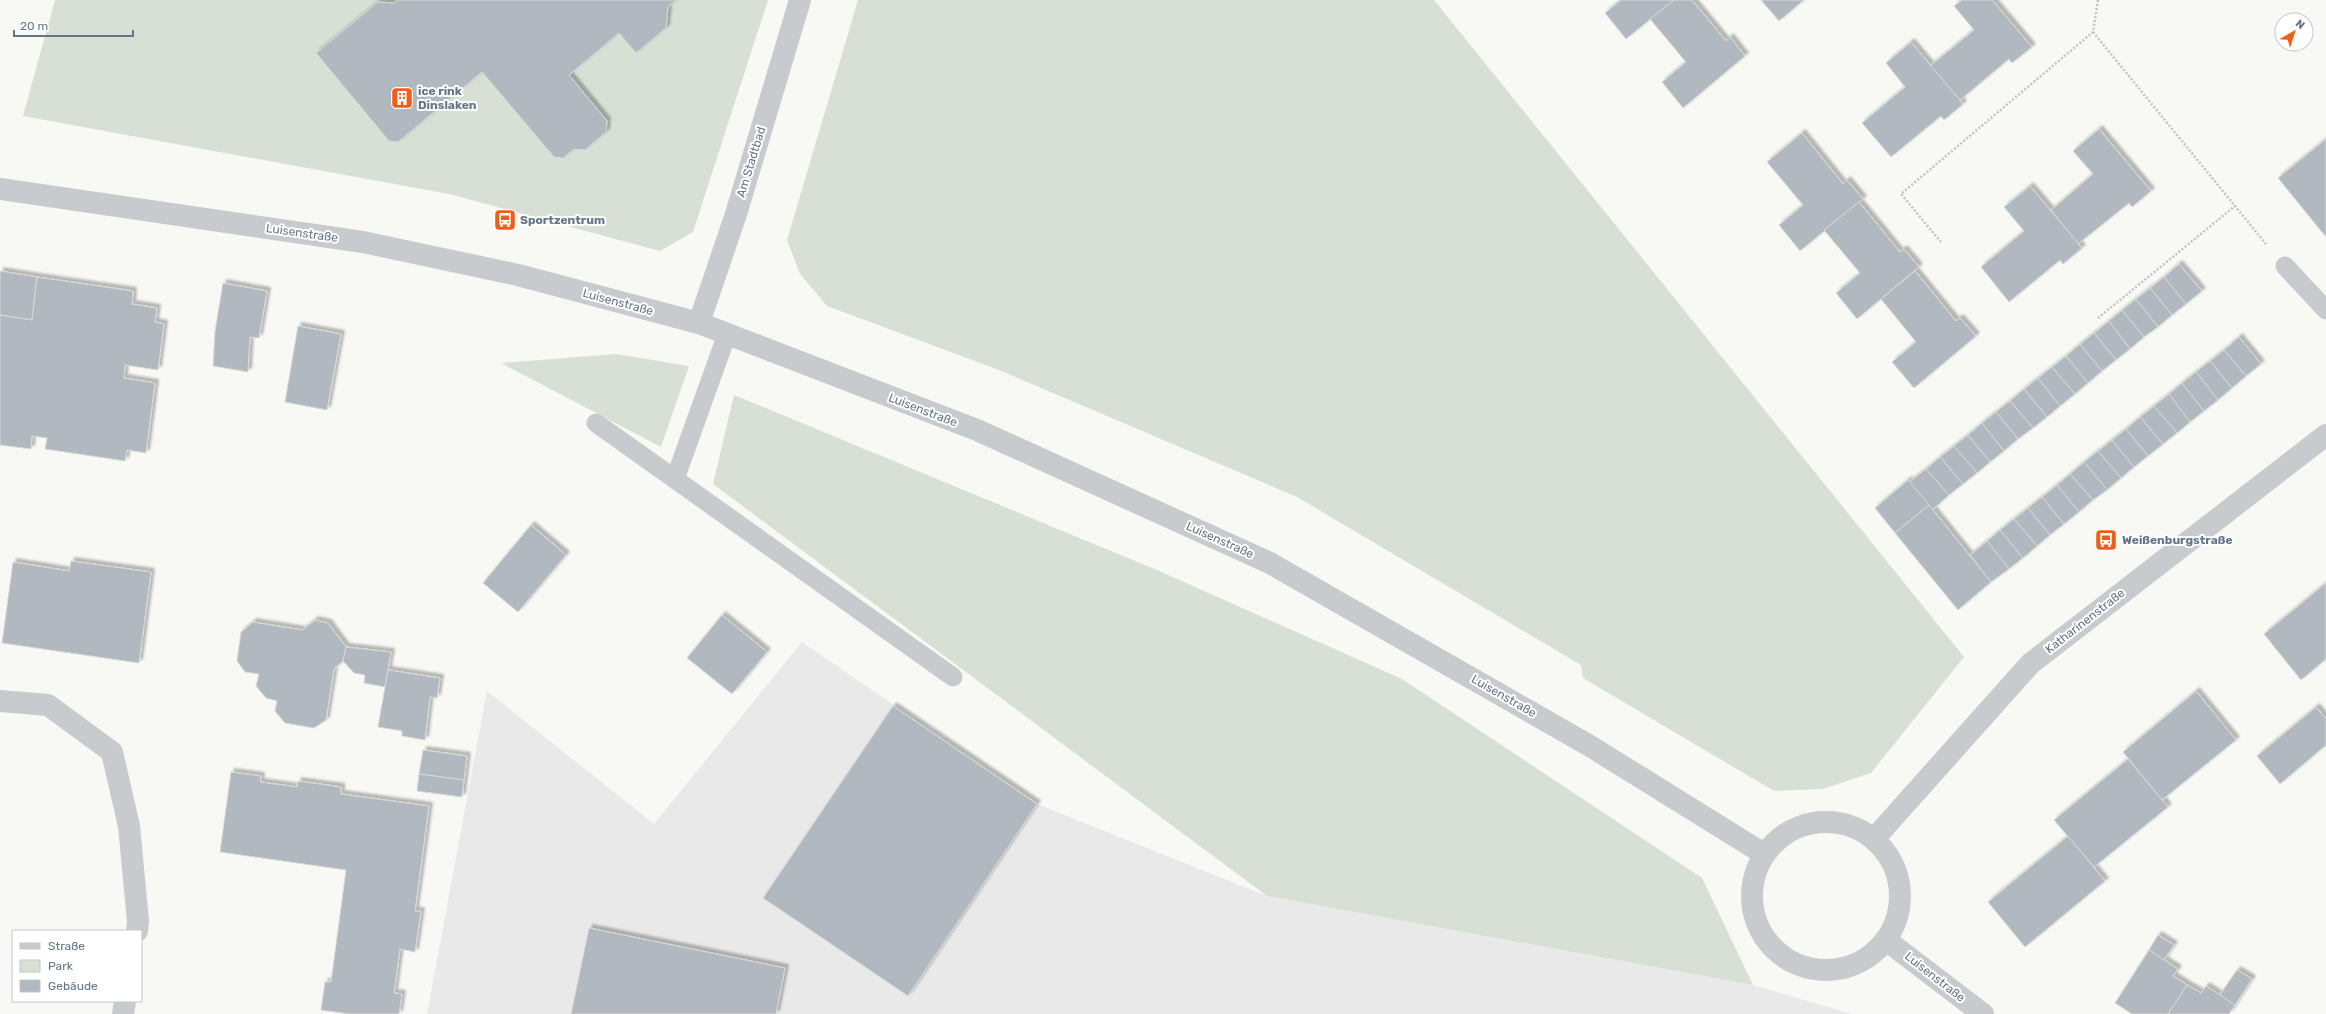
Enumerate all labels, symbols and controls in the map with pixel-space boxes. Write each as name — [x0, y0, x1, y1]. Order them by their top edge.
scale bar — [14, 12, 133, 38]
north arrow — [2274, 12, 2314, 52]
text: N — [2293, 17, 2307, 32]
text: 20 m — [20, 19, 48, 33]
place label: ice rink Dinslaken — [418, 84, 477, 112]
building icon: ice rink Dinslaken — [389, 85, 415, 111]
street label: Am Stadtbad — [734, 125, 768, 199]
bus stop icon: Sportzentrum — [492, 207, 518, 233]
place label: Sportzentrum — [520, 213, 605, 227]
street label: Luisenstraße — [265, 221, 339, 245]
street label: Luisenstraße — [581, 286, 655, 318]
street label: Luisenstraße — [887, 390, 960, 430]
street label: Luisenstraße — [1184, 519, 1256, 561]
bus stop icon: Weißenburgstraße — [2093, 527, 2119, 553]
place label: Weißenburgstraße — [2122, 533, 2233, 547]
street label: Katharinenstraße — [2043, 586, 2128, 656]
street label: Luisenstraße — [1469, 672, 1539, 720]
legend — [12, 930, 142, 1002]
text: Straße — [48, 939, 85, 953]
street label: Luisenstraße — [1902, 949, 1968, 1005]
text: Park — [48, 959, 74, 973]
text: Gebäude — [48, 979, 98, 993]

